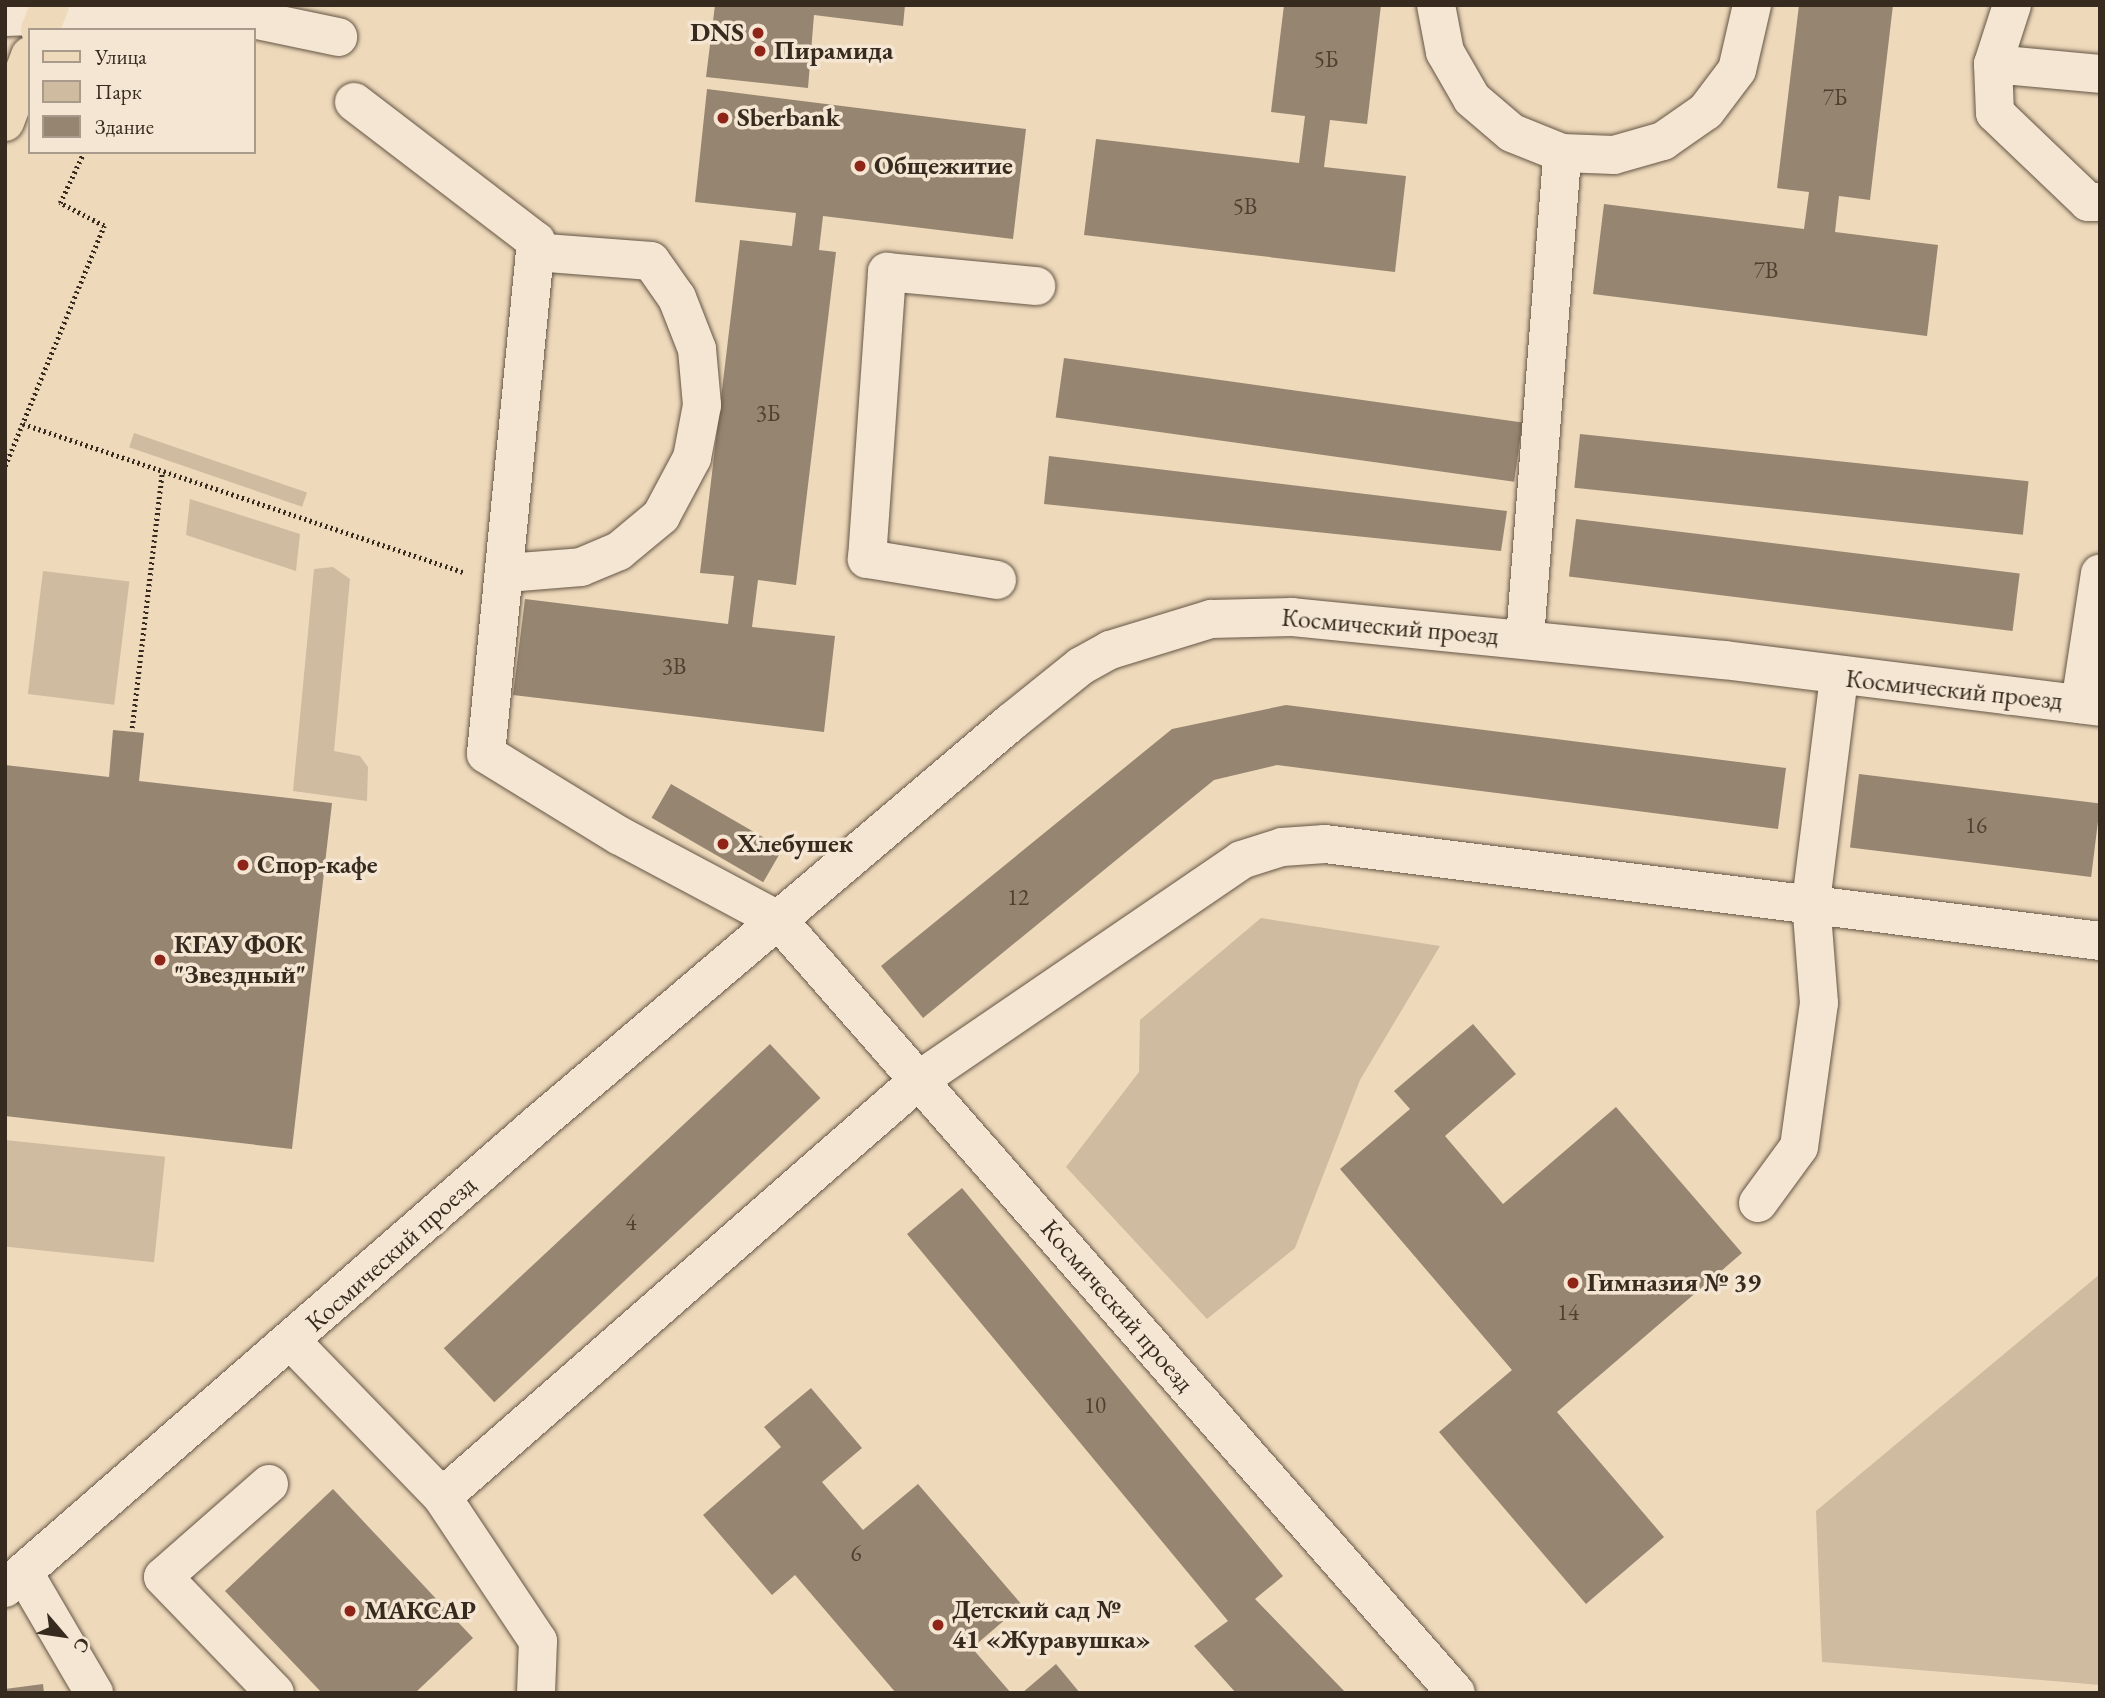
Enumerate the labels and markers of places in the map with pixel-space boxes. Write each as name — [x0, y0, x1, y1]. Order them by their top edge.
place label: DNS — [690, 17, 744, 49]
marker: DNS — [750, 25, 766, 41]
place label: Пирамида — [774, 35, 893, 67]
marker: Пирамида — [752, 43, 768, 59]
place label: Sberbank — [737, 102, 840, 134]
marker: Sberbank — [715, 110, 731, 126]
place label: Общежитие — [874, 150, 1013, 182]
marker: Общежитие — [852, 158, 868, 174]
place label: Хлебушек — [737, 828, 853, 860]
marker: Хлебушек — [715, 836, 731, 852]
place label: Спор-кафе — [257, 849, 378, 881]
marker: Спор-кафе — [235, 857, 251, 873]
place label: КГАУ ФОК "Звездный" — [174, 929, 306, 990]
marker: КГАУ ФОК "Звездный" — [152, 952, 168, 968]
place label: Гимназия № 39 — [1587, 1267, 1761, 1299]
marker: Гимназия № 39 — [1565, 1275, 1581, 1291]
place label: Детский сад № 41 «Журавушка» — [952, 1594, 1151, 1656]
place label: МАКСАР — [364, 1595, 476, 1627]
marker: МАКСАР — [342, 1603, 358, 1619]
marker: Детский сад № 41 «Журавушка» — [930, 1617, 946, 1633]

